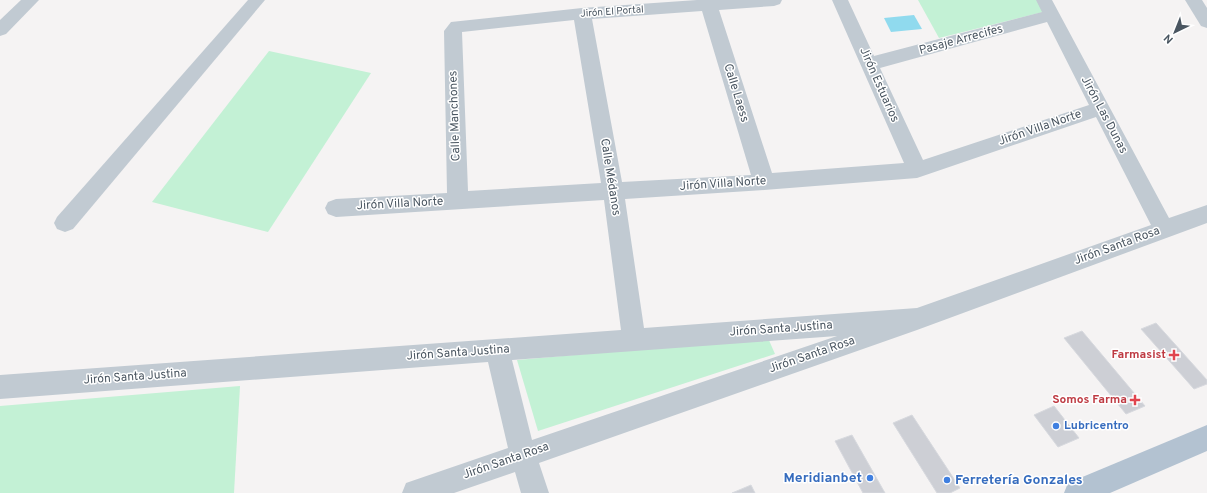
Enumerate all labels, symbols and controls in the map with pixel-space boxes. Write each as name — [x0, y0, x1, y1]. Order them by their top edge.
street label: Jirón El Portal — [580, 3, 644, 21]
north arrow — [1155, 12, 1195, 52]
street label: Pasaje Arrecifes — [917, 21, 1005, 59]
text: N — [1161, 31, 1177, 46]
street label: Jirón Estuarios — [855, 45, 903, 125]
street label: Calle Laess — [720, 62, 752, 124]
street label: Calle Manchones — [445, 70, 465, 162]
street label: Jirón Las Dunas — [1077, 73, 1131, 157]
street label: Jirón Villa Norte — [996, 106, 1084, 150]
street label: Calle Médanos — [596, 137, 624, 217]
street label: Jirón Villa Norte — [679, 173, 767, 195]
street label: Jirón Villa Norte — [356, 194, 444, 214]
street label: Jirón Santa Rosa — [1072, 223, 1162, 269]
street label: Jirón Santa Justina — [729, 317, 833, 341]
street label: Jirón Santa Rosa — [767, 333, 857, 377]
street label: Jirón Santa Justina — [406, 341, 510, 365]
place label: Farmasist — [1112, 347, 1166, 363]
marker: Farmasist — [1169, 350, 1179, 360]
street label: Jirón Santa Justina — [83, 365, 187, 389]
place label: Somos Farma — [1052, 392, 1127, 408]
marker: Somos Farma — [1130, 395, 1140, 405]
place label: Lubricentro — [1064, 418, 1129, 434]
marker: Lubricentro — [1051, 421, 1061, 431]
street label: Jirón Santa Rosa — [461, 439, 551, 483]
place label: Meridianbet — [784, 470, 862, 487]
place label: Ferretería Gonzales — [955, 472, 1083, 489]
marker: Meridianbet — [865, 473, 875, 483]
marker: Ferretería Gonzales — [942, 475, 952, 485]

